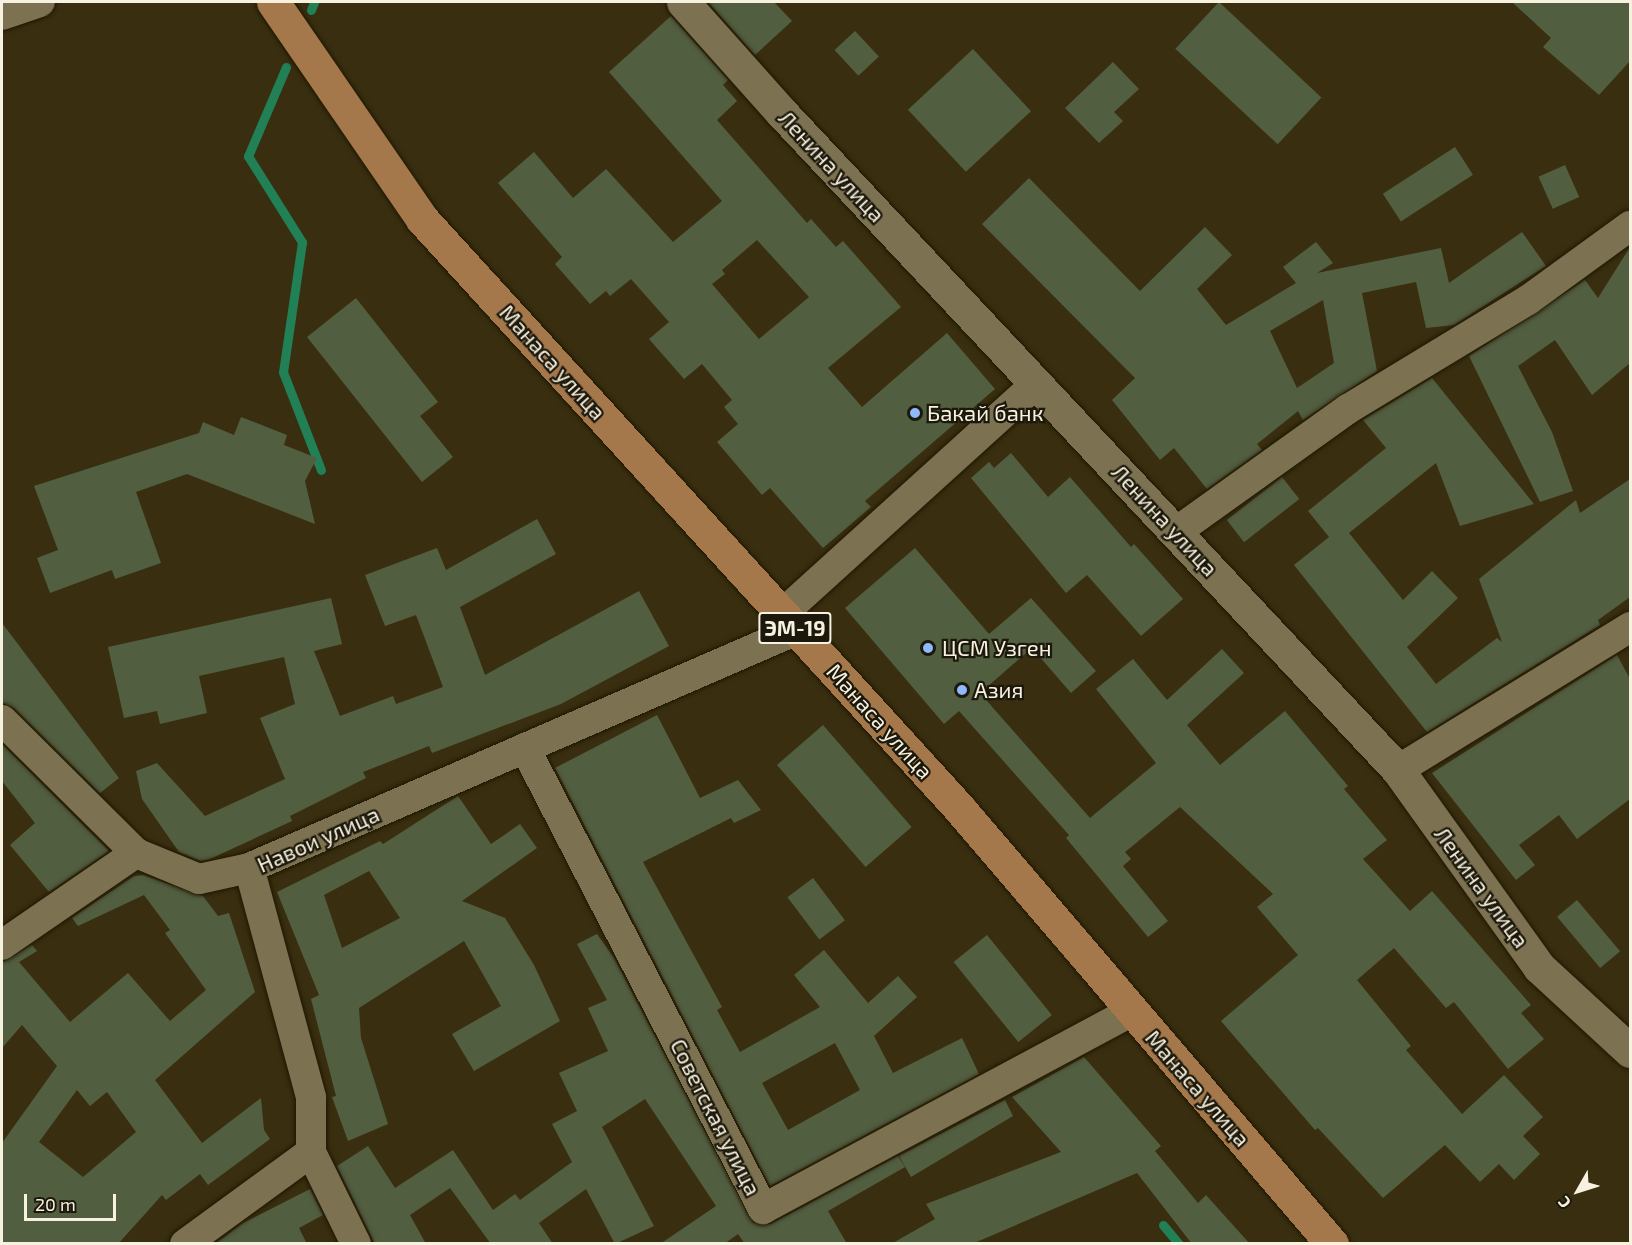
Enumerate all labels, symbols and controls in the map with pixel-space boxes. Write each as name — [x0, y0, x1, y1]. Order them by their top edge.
street label: Ленина улица — [774, 105, 890, 227]
street label: Манаса улица — [494, 299, 612, 425]
place label: Бакай банк — [927, 400, 1043, 426]
marker: Бакай банк — [908, 406, 922, 420]
street label: Ленина улица — [1107, 459, 1223, 581]
road number: ЭМ-19 — [758, 610, 832, 646]
place label: ЦСМ Узген — [942, 635, 1051, 661]
marker: ЦСМ Узген — [919, 639, 937, 657]
street label: Манаса улица — [821, 658, 939, 784]
place label: Азия — [974, 677, 1023, 703]
marker: Азия — [955, 683, 969, 697]
street label: Навои улица — [253, 800, 383, 878]
street label: Ленина улица — [1429, 821, 1535, 953]
street label: Манаса улица — [1140, 1024, 1256, 1152]
street label: Советская улица — [665, 1034, 767, 1200]
north arrow — [1548, 1161, 1608, 1221]
scale bar — [27, 1182, 118, 1220]
text: 20 m — [35, 1193, 76, 1215]
text: С — [1553, 1193, 1574, 1212]

